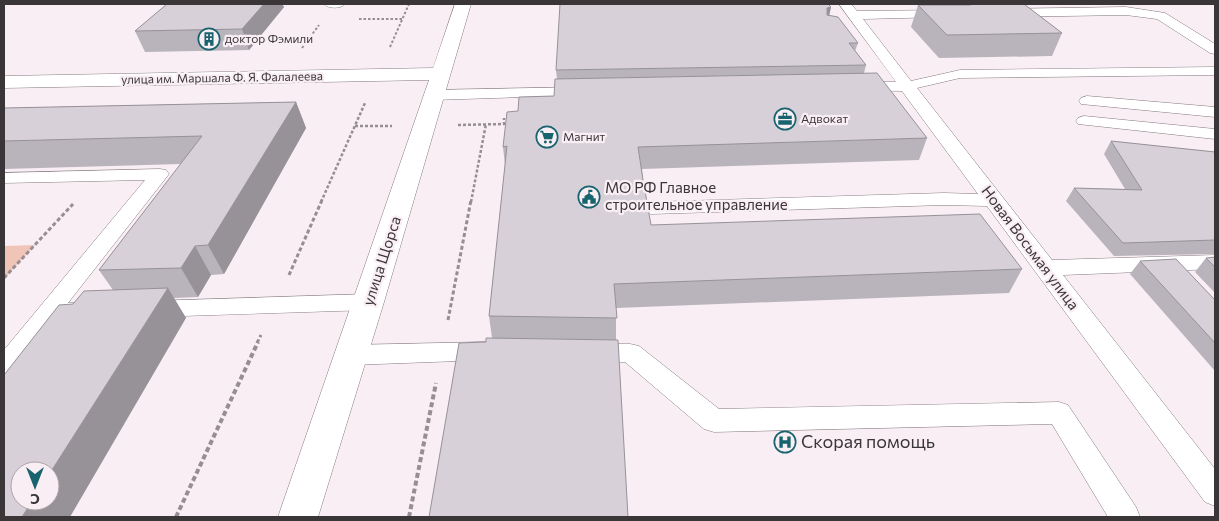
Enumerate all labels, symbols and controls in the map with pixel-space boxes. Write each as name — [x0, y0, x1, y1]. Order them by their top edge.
building icon: доктор Фэмили — [197, 27, 221, 51]
place label: доктор Фэмили — [225, 31, 313, 45]
street label: улица им. Маршала Ф. Я. Фалалеева — [121, 68, 323, 86]
office icon: Адвокат — [773, 107, 797, 131]
place label: Адвокат — [801, 111, 848, 125]
supermarket icon: Магнит — [535, 125, 559, 149]
place label: Магнит — [563, 129, 606, 143]
place label: МО РФ Главное строительное управление — [605, 178, 788, 213]
street label: Новая Восьмая улица — [978, 182, 1083, 313]
public building icon: МО РФ Главное строительное управление — [577, 185, 601, 209]
street label: улица Щорса — [358, 214, 404, 308]
hospital icon: Скорая помощь — [773, 430, 797, 454]
place label: Скорая помощь — [801, 430, 935, 452]
north arrow — [10, 461, 60, 511]
text: С — [30, 491, 40, 508]

